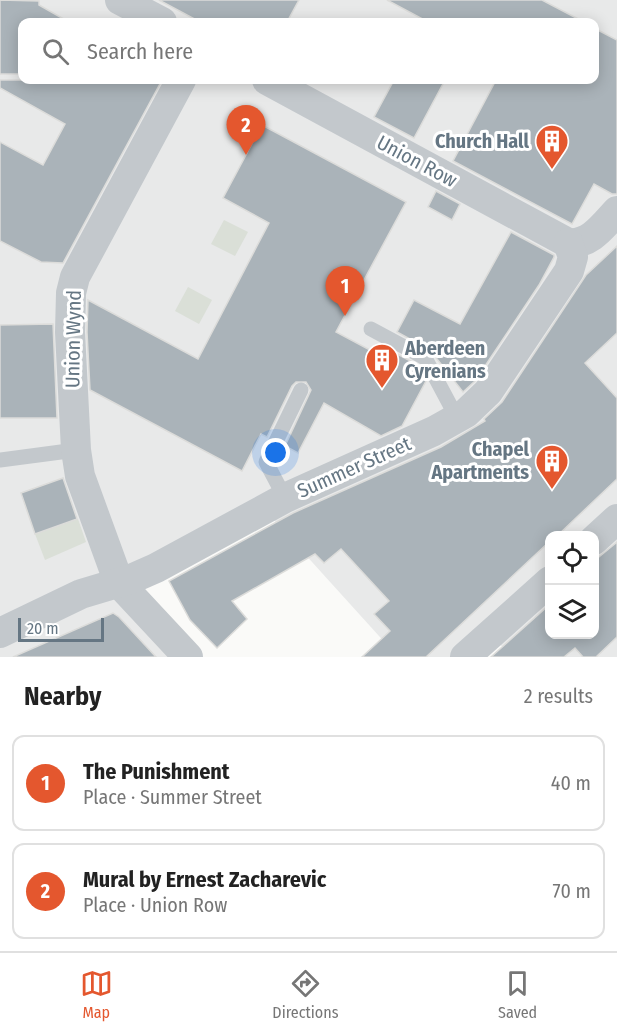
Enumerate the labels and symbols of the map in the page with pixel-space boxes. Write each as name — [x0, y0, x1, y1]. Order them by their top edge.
pin: 2 — [226, 106, 266, 155]
building icon: Church Hall — [534, 123, 570, 170]
place label: Church Hall — [435, 129, 530, 153]
street label: Union Row — [373, 130, 461, 192]
pin: 1 — [326, 266, 364, 316]
street label: Union Wynd — [60, 290, 86, 388]
place label: Aberdeen Cyrenians — [404, 336, 486, 383]
building icon: Aberdeen Cyrenians — [364, 342, 400, 389]
street label: Summer Street — [293, 431, 415, 503]
place label: Chapel Apartments — [430, 437, 530, 484]
your location — [261, 438, 290, 467]
building icon: Chapel Apartments — [534, 443, 570, 490]
scale bar — [18, 615, 104, 642]

